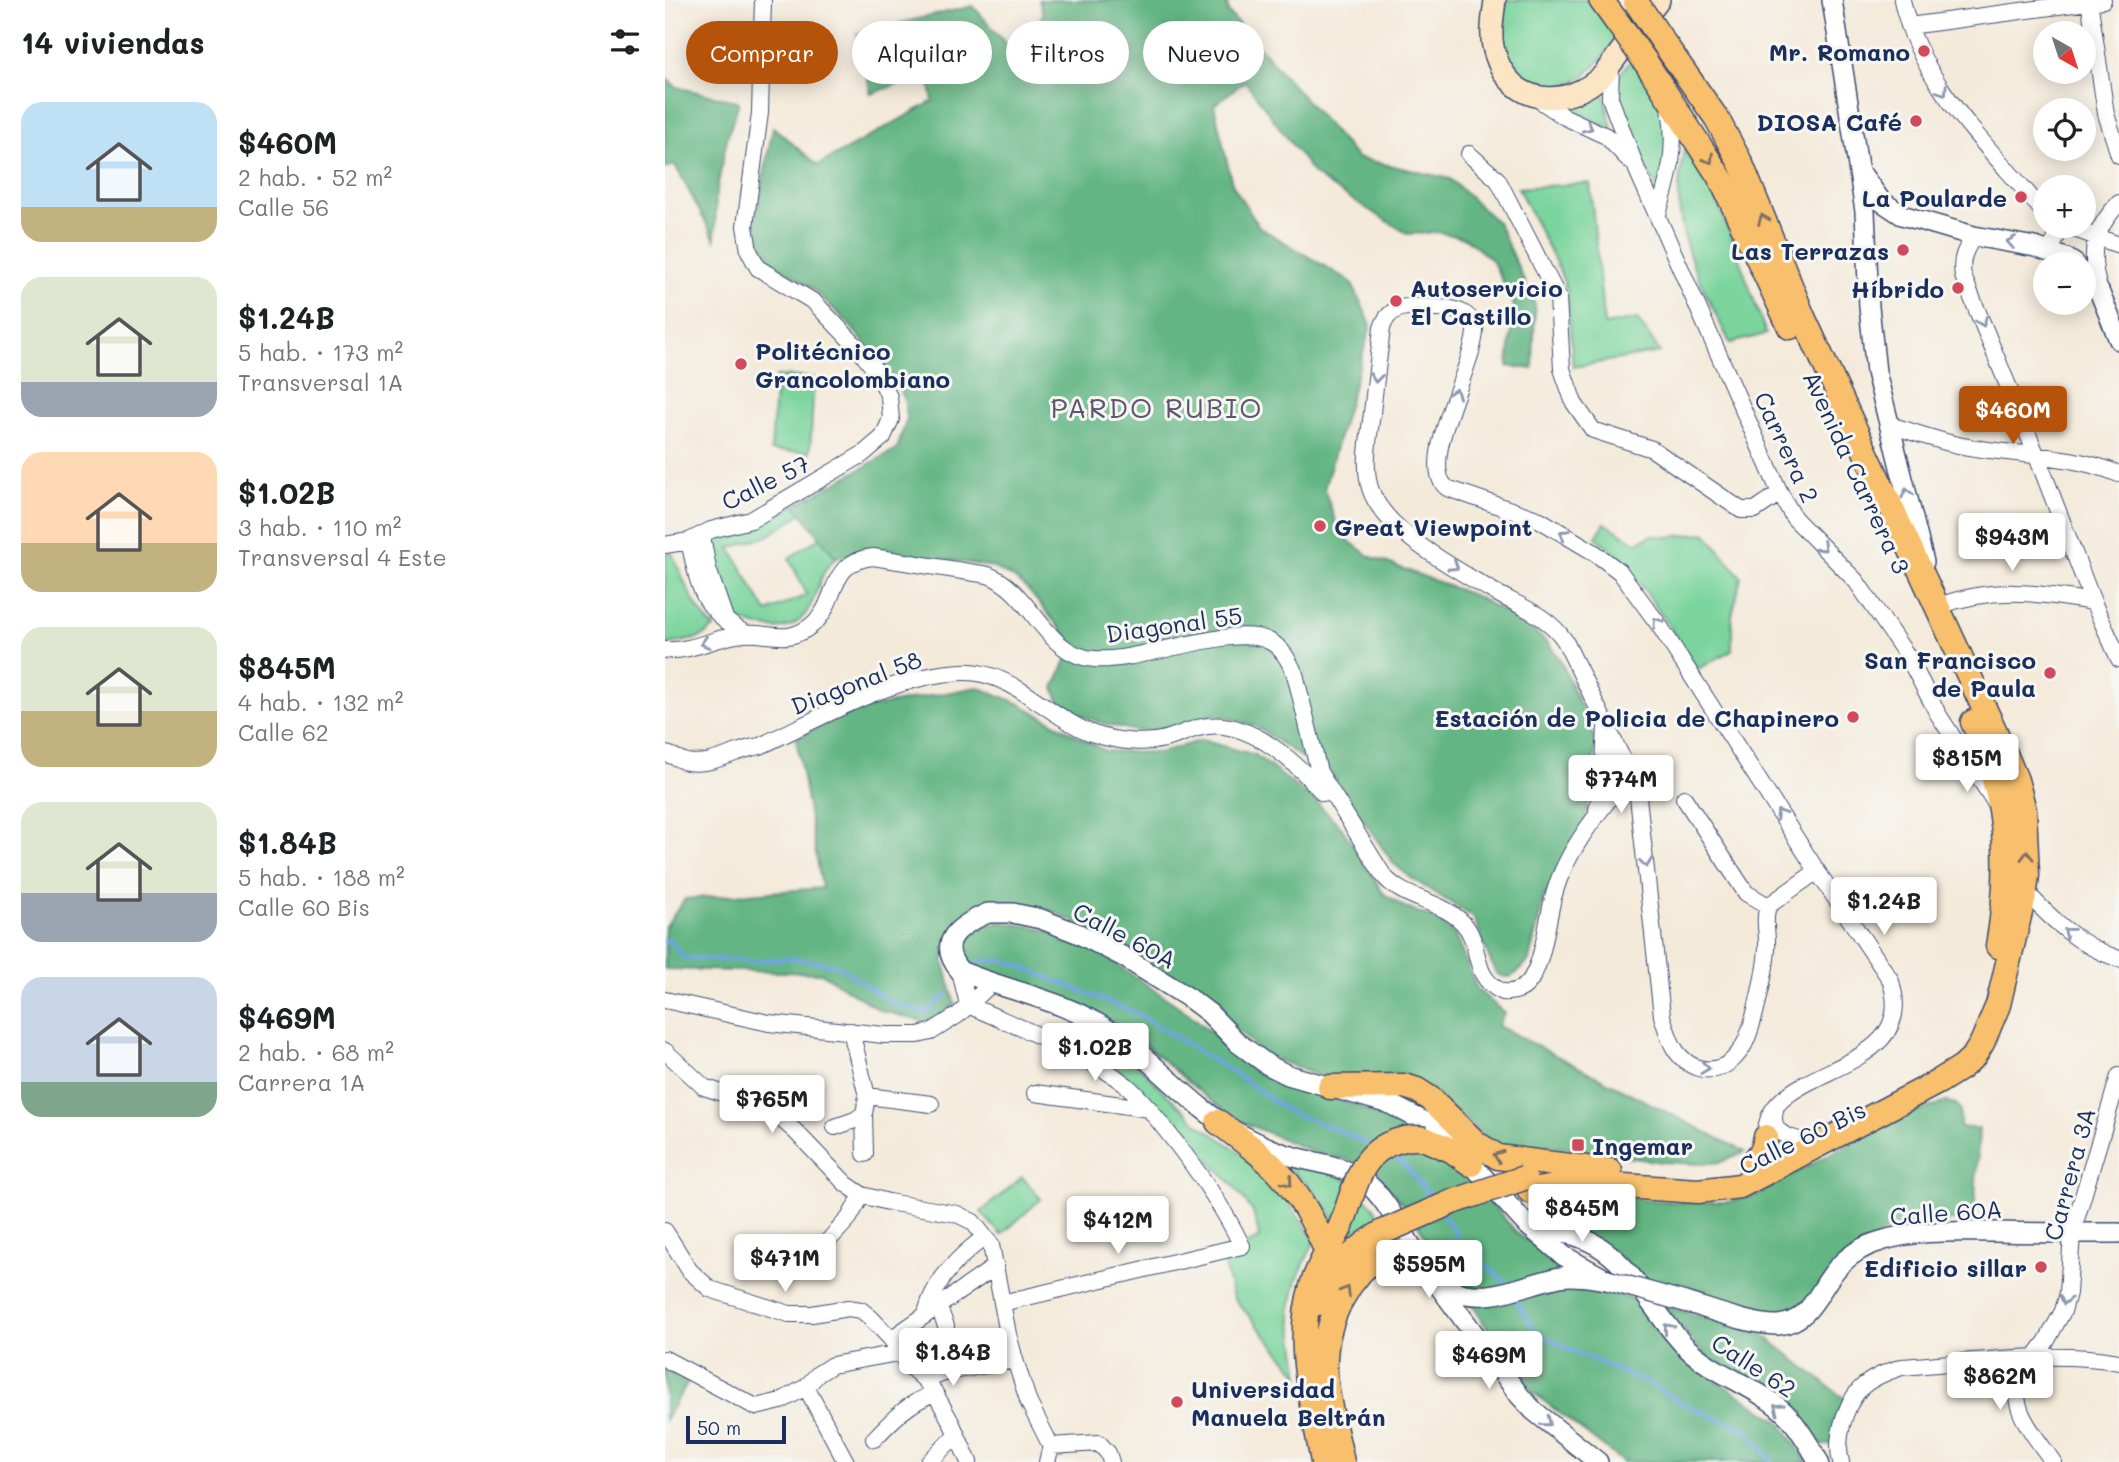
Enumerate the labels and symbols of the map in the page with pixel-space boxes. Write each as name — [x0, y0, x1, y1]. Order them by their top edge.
north arrow — [2033, 21, 2097, 84]
place label: Mr. Romano — [1769, 36, 1910, 67]
marker: Mr. Romano — [1916, 43, 1932, 59]
one-way arrow — [1935, 83, 1947, 96]
place label: DIOSA Café — [1757, 106, 1902, 137]
marker: DIOSA Café — [1908, 113, 1924, 129]
one-way arrow — [1581, 119, 1593, 133]
one-way arrow — [1701, 151, 1714, 164]
place label: La Poularde — [1862, 182, 2007, 213]
marker: La Poularde — [2013, 189, 2029, 205]
one-way arrow — [1758, 213, 1772, 225]
place label: Las Terrazas — [1731, 235, 1889, 266]
one-way arrow — [2005, 235, 2017, 250]
marker: Las Terrazas — [1895, 242, 1911, 258]
place label: Autoservicio El Castillo — [1410, 272, 1563, 331]
place label: Híbrido — [1851, 273, 1944, 304]
marker: Híbrido — [1950, 280, 1966, 296]
marker: Autoservicio El Castillo — [1388, 293, 1404, 309]
one-way arrow — [1974, 314, 1988, 327]
place label: Politécnico Grancolombiano — [755, 335, 950, 394]
marker: Politécnico Grancolombiano — [733, 356, 749, 372]
street label: Avenida Carrera 3 — [1796, 366, 1918, 578]
one-way arrow — [1369, 372, 1384, 384]
street label: Carrera 2 — [1748, 386, 1826, 508]
pin: $460M — [1964, 386, 2062, 446]
one-way arrow — [1447, 388, 1461, 400]
district label: PARDO RUBIO — [1050, 389, 1264, 425]
street label: Calle 57 — [716, 447, 814, 517]
one-way arrow — [1901, 487, 1915, 499]
place label: Great Viewpoint — [1334, 511, 1532, 542]
pin: $943M — [1963, 514, 2061, 573]
marker: Great Viewpoint — [1312, 518, 1328, 534]
one-way arrow — [1559, 529, 1571, 542]
one-way arrow — [1814, 538, 1827, 551]
one-way arrow — [1446, 558, 1459, 571]
street label: Diagonal 55 — [1104, 599, 1244, 649]
one-way arrow — [1653, 617, 1666, 630]
one-way arrow — [700, 635, 712, 650]
street label: Diagonal 58 — [786, 643, 926, 721]
place label: San Francisco de Paula — [1864, 644, 2036, 703]
marker: San Francisco de Paula — [2042, 665, 2058, 681]
place label: Estación de Policia de Chapinero — [1434, 702, 1839, 733]
marker: Estación de Policia de Chapinero — [1845, 709, 1861, 725]
pin: $815M — [1918, 734, 2016, 794]
pin: $774M — [1572, 756, 1670, 815]
one-way arrow — [1775, 809, 1788, 822]
one-way arrow — [2019, 851, 2034, 862]
one-way arrow — [1638, 858, 1653, 869]
pin: $1.24B — [1827, 878, 1941, 937]
street label: Calle 60A — [1068, 895, 1182, 975]
one-way arrow — [2063, 928, 2075, 941]
pin: $1.02B — [1038, 1024, 1152, 1083]
one-way arrow — [1699, 1061, 1710, 1076]
pin: $765M — [723, 1076, 821, 1135]
street label: Calle 60 Bis — [1733, 1093, 1871, 1181]
street label: Carrera 3A — [2036, 1104, 2102, 1244]
place label: Ingemar — [1592, 1130, 1693, 1161]
marker: Ingemar — [1570, 1137, 1586, 1153]
one-way arrow — [1493, 1150, 1505, 1164]
one-way arrow — [1280, 1175, 1293, 1187]
pin: $845M — [1533, 1184, 1631, 1244]
street label: Calle 60A — [1889, 1193, 2003, 1231]
pin: $412M — [1069, 1196, 1167, 1256]
pin: $471M — [736, 1234, 834, 1294]
pin: $595M — [1380, 1240, 1478, 1300]
place label: Edificio sillar — [1864, 1252, 2027, 1283]
marker: Edificio sillar — [2033, 1259, 2049, 1275]
one-way arrow — [1338, 1286, 1351, 1299]
one-way arrow — [2059, 1294, 2073, 1306]
one-way arrow — [1664, 1323, 1676, 1336]
street label: Calle 62 — [1706, 1326, 1802, 1404]
pin: $1.84B — [896, 1328, 1010, 1388]
pin: $469M — [1440, 1332, 1538, 1391]
pin: $862M — [1951, 1352, 2049, 1412]
place label: Universidad Manuela Beltrán — [1191, 1373, 1385, 1432]
marker: Universidad Manuela Beltrán — [1169, 1394, 1185, 1410]
one-way arrow — [1773, 1404, 1786, 1417]
scale bar — [686, 1413, 786, 1445]
one-way arrow — [1540, 1413, 1552, 1426]

